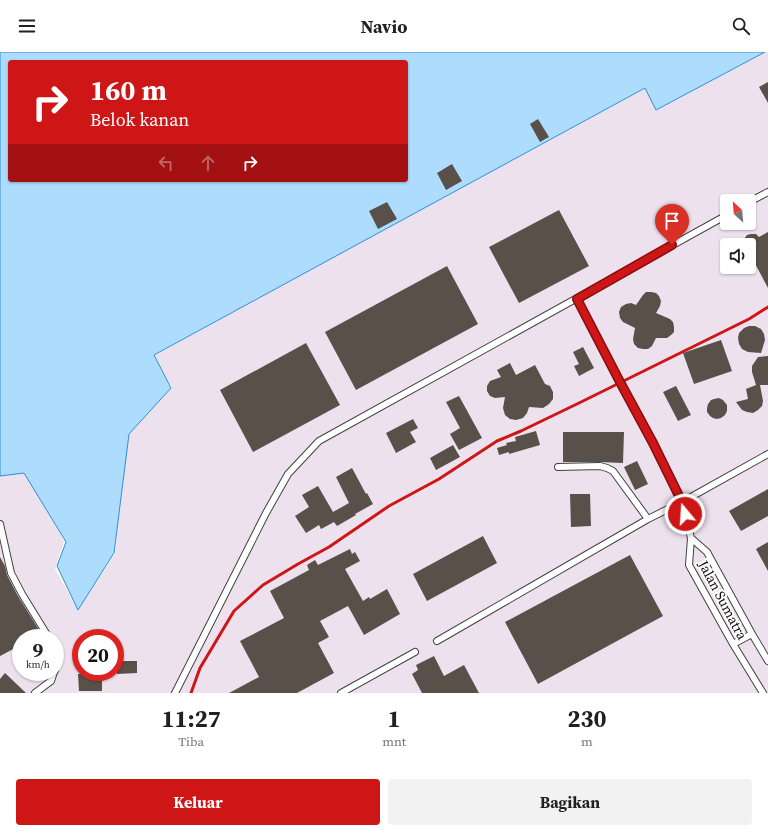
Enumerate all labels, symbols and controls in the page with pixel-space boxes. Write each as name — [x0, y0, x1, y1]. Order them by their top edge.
text: Navio — [361, 14, 407, 39]
icon: menu — [16, 15, 38, 37]
icon: search — [730, 15, 752, 37]
text: 160 m — [90, 71, 167, 109]
icon: right — [24, 76, 76, 128]
text: Belok kanan — [90, 107, 189, 132]
icon: left — [155, 152, 177, 174]
icon: ahead — [197, 152, 219, 174]
icon: right — [239, 152, 261, 174]
north arrow — [720, 194, 756, 230]
map controls — [720, 194, 756, 274]
pin — [655, 204, 689, 245]
icon: arrive — [661, 210, 683, 232]
button: sound — [720, 238, 756, 274]
position arrow — [664, 493, 706, 535]
street label: Jalan Sumatra — [693, 556, 753, 644]
speed limit sign: 20 — [72, 629, 124, 681]
text: 9 — [33, 636, 43, 664]
text: km/h — [26, 658, 50, 671]
text: 11:27 — [161, 702, 221, 735]
text: 1 — [388, 702, 401, 735]
text: 230 — [567, 702, 606, 735]
text: Tiba — [178, 733, 204, 750]
text: mnt — [382, 733, 406, 750]
text: m — [581, 733, 593, 750]
button: Keluar — [16, 779, 380, 825]
button: Bagikan — [388, 779, 752, 825]

